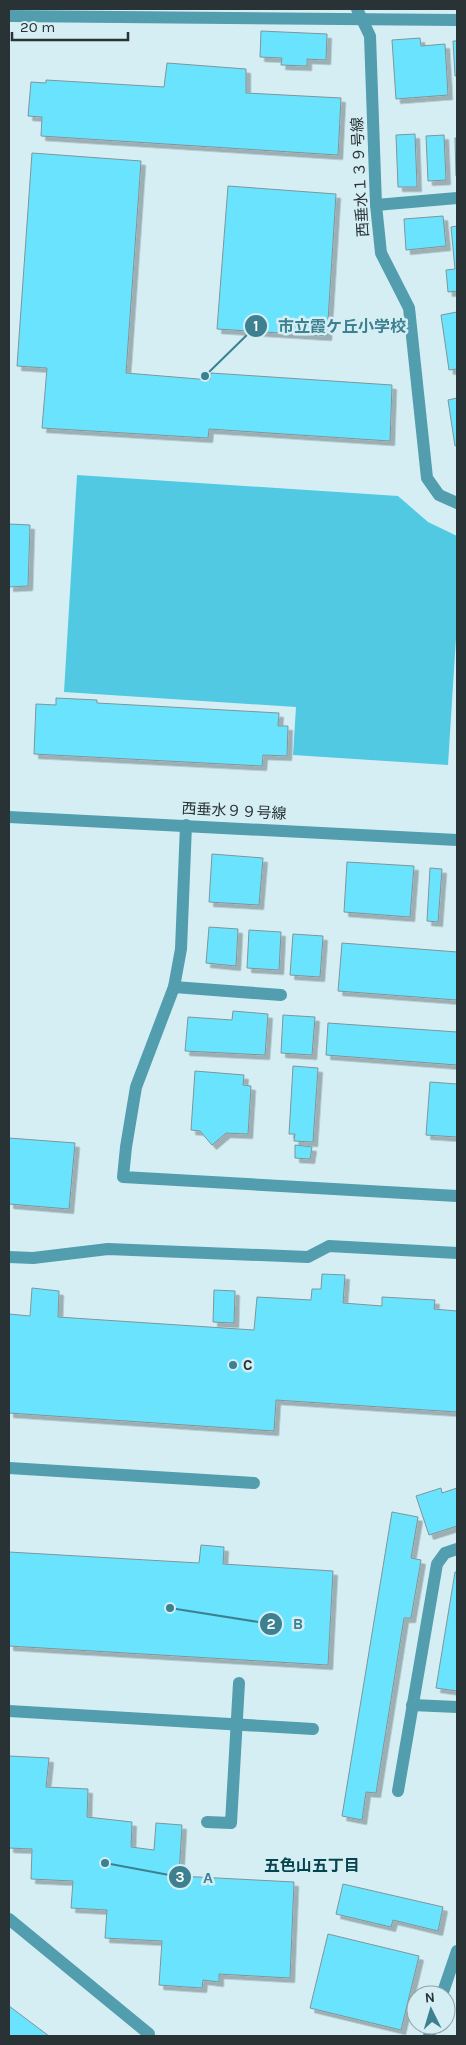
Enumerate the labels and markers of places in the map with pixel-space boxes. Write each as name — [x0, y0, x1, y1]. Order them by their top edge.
callout: 市立霞ケ丘小学校 — [243, 311, 416, 342]
place label: C — [243, 1356, 253, 1374]
marker: C — [227, 1359, 239, 1371]
callout: B — [258, 1608, 313, 1639]
callout: A — [168, 1862, 223, 1893]

